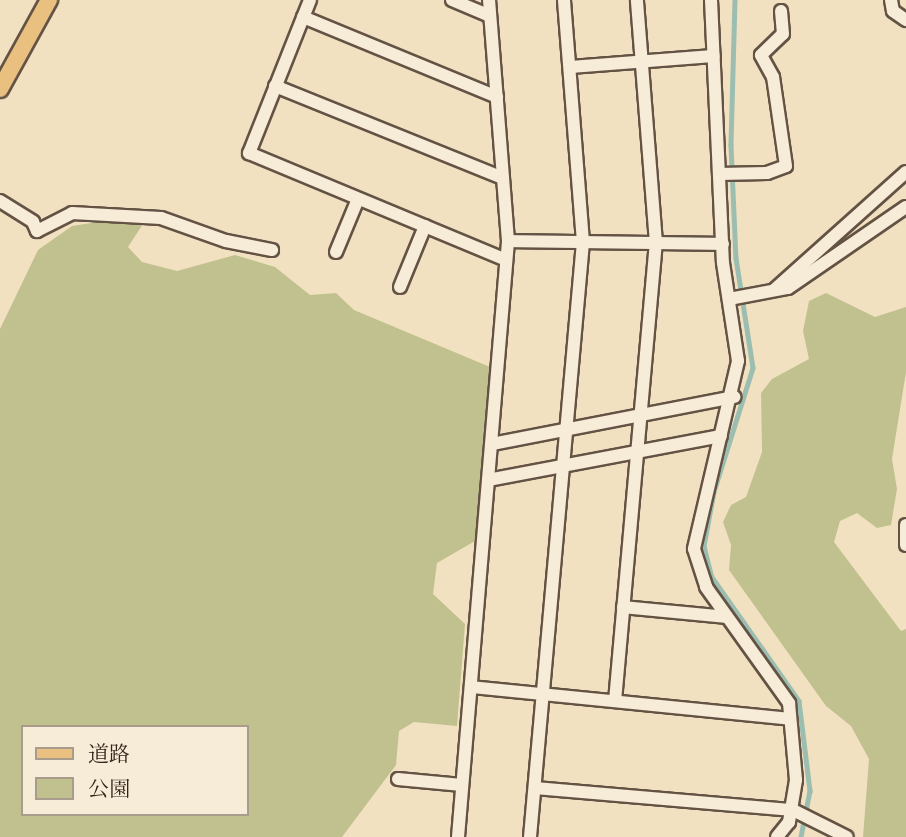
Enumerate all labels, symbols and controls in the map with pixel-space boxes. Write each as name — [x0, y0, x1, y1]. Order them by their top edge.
legend — [21, 725, 248, 816]
text: 道路 — [88, 741, 130, 771]
text: 公園 — [88, 776, 130, 806]

